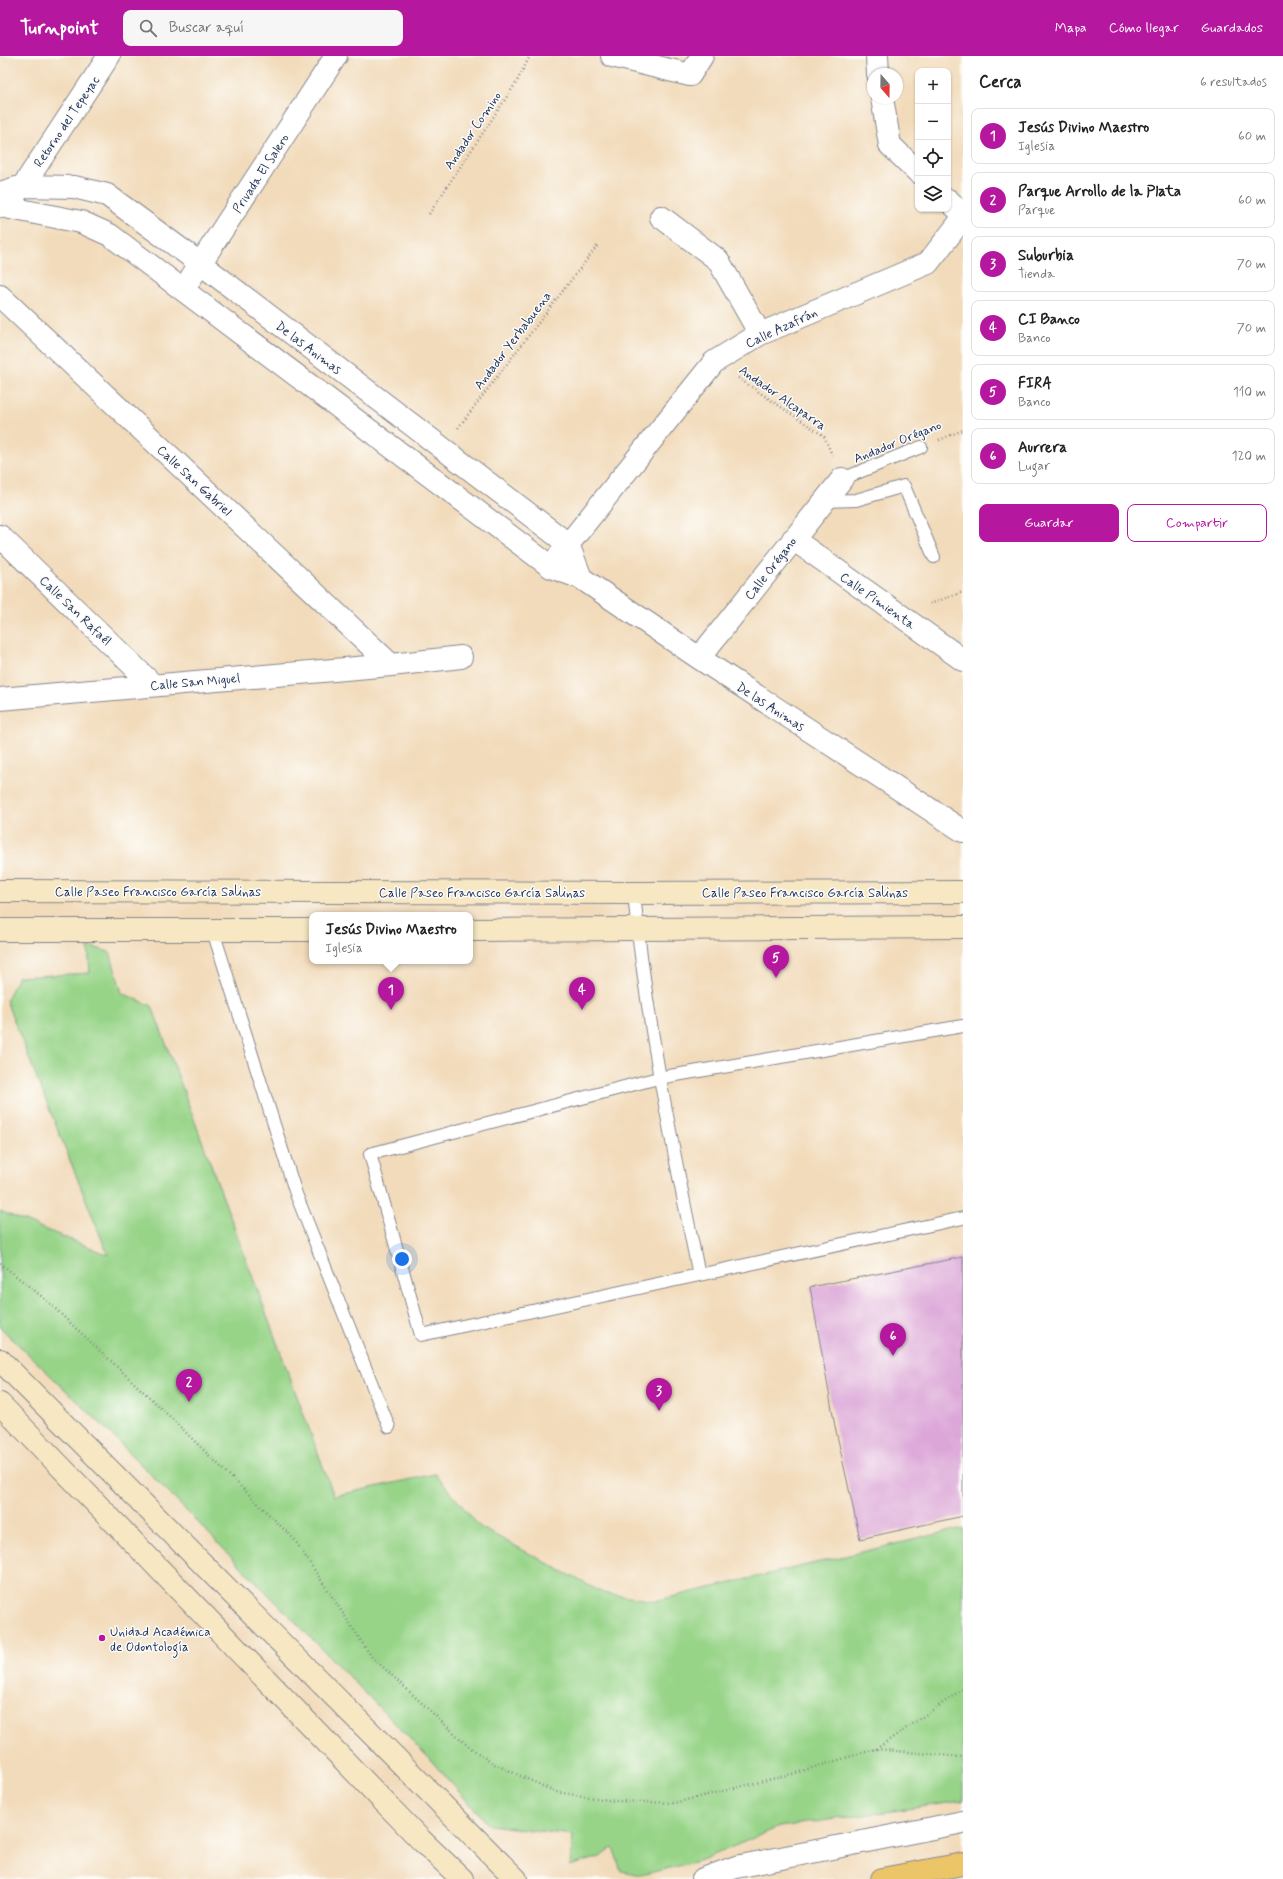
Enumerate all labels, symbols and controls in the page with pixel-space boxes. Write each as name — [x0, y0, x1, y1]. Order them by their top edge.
search box — [123, 10, 403, 46]
text: Turnpoint — [20, 16, 99, 41]
icon: search — [137, 17, 159, 39]
text: Buscar aquí — [169, 18, 244, 38]
text: Mapa — [1055, 19, 1087, 37]
text: Cómo llegar — [1109, 19, 1179, 37]
text: Guardados — [1201, 19, 1263, 37]
north arrow — [867, 68, 903, 104]
map controls — [915, 68, 951, 212]
button: + — [915, 68, 951, 104]
text: Cerca — [979, 71, 1022, 93]
street label: Retorno del Tepeyac — [30, 73, 104, 171]
text: 6 resultados — [1200, 74, 1267, 91]
street label: Andador Comino — [441, 89, 506, 173]
button: − — [915, 104, 951, 140]
text: Jesús Divino Maestro — [1018, 118, 1149, 138]
text: 1 — [990, 128, 996, 145]
text: 60 m — [1238, 128, 1266, 145]
street label: Privada El Salero — [229, 131, 293, 217]
text: Iglesia — [1018, 138, 1055, 155]
button: locate — [915, 140, 951, 176]
button: layers — [915, 176, 951, 212]
text: Parque Arrollo de la Plata — [1018, 182, 1181, 202]
text: 2 — [990, 192, 996, 209]
text: 60 m — [1238, 192, 1266, 209]
text: Parque — [1018, 202, 1055, 219]
text: Suburbia — [1018, 246, 1074, 266]
text: 3 — [990, 256, 996, 273]
text: 70 m — [1237, 256, 1266, 273]
text: Tienda — [1018, 266, 1055, 283]
street label: Andador Yerbabuena — [471, 288, 556, 393]
street label: Calle Azafrán — [743, 304, 820, 352]
text: CI Banco — [1018, 310, 1080, 330]
street label: De las Animas — [272, 318, 344, 379]
text: 4 — [989, 320, 997, 337]
text: 70 m — [1237, 320, 1266, 337]
text: Banco — [1018, 330, 1051, 347]
street label: Andador Alcaparra — [735, 362, 829, 435]
text: FIRA — [1018, 374, 1052, 394]
text: 5 — [989, 384, 997, 401]
text: 110 m — [1233, 384, 1266, 401]
text: Banco — [1018, 394, 1051, 411]
street label: Andador Orégano — [851, 417, 944, 468]
text: Aurrera — [1018, 438, 1067, 458]
street label: Calle San Gabriel — [153, 442, 235, 520]
text: 6 — [990, 448, 996, 465]
text: 120 m — [1232, 448, 1266, 465]
text: Lugar — [1018, 458, 1050, 475]
button: Guardar — [979, 504, 1119, 542]
button: Compartir — [1127, 504, 1267, 542]
street label: Calle Orégano — [741, 534, 801, 604]
street label: Calle Pimienta — [836, 569, 918, 634]
street label: Calle San Rafaél — [35, 572, 115, 650]
street label: Calle San Miguel — [149, 670, 241, 695]
street label: De las Animas — [733, 679, 808, 736]
street label: Calle Paseo Francisco García Salinas — [55, 884, 261, 901]
street label: Calle Paseo Francisco García Salinas — [379, 885, 585, 902]
street label: Calle Paseo Francisco García Salinas — [702, 885, 908, 902]
popup — [309, 912, 473, 964]
text: Jesús Divino Maestro — [325, 920, 457, 940]
text: Iglesia — [325, 940, 363, 957]
pin: 5 — [763, 945, 789, 978]
pin: 1 — [378, 977, 404, 1010]
pin: 4 — [569, 977, 595, 1010]
your location — [392, 1249, 412, 1269]
pin: 6 — [880, 1323, 906, 1356]
pin: 2 — [176, 1369, 202, 1402]
pin: 3 — [646, 1378, 672, 1411]
place label: Unidad Académica de Odontología — [110, 1624, 211, 1658]
marker: Unidad Académica de Odontología — [97, 1633, 107, 1643]

